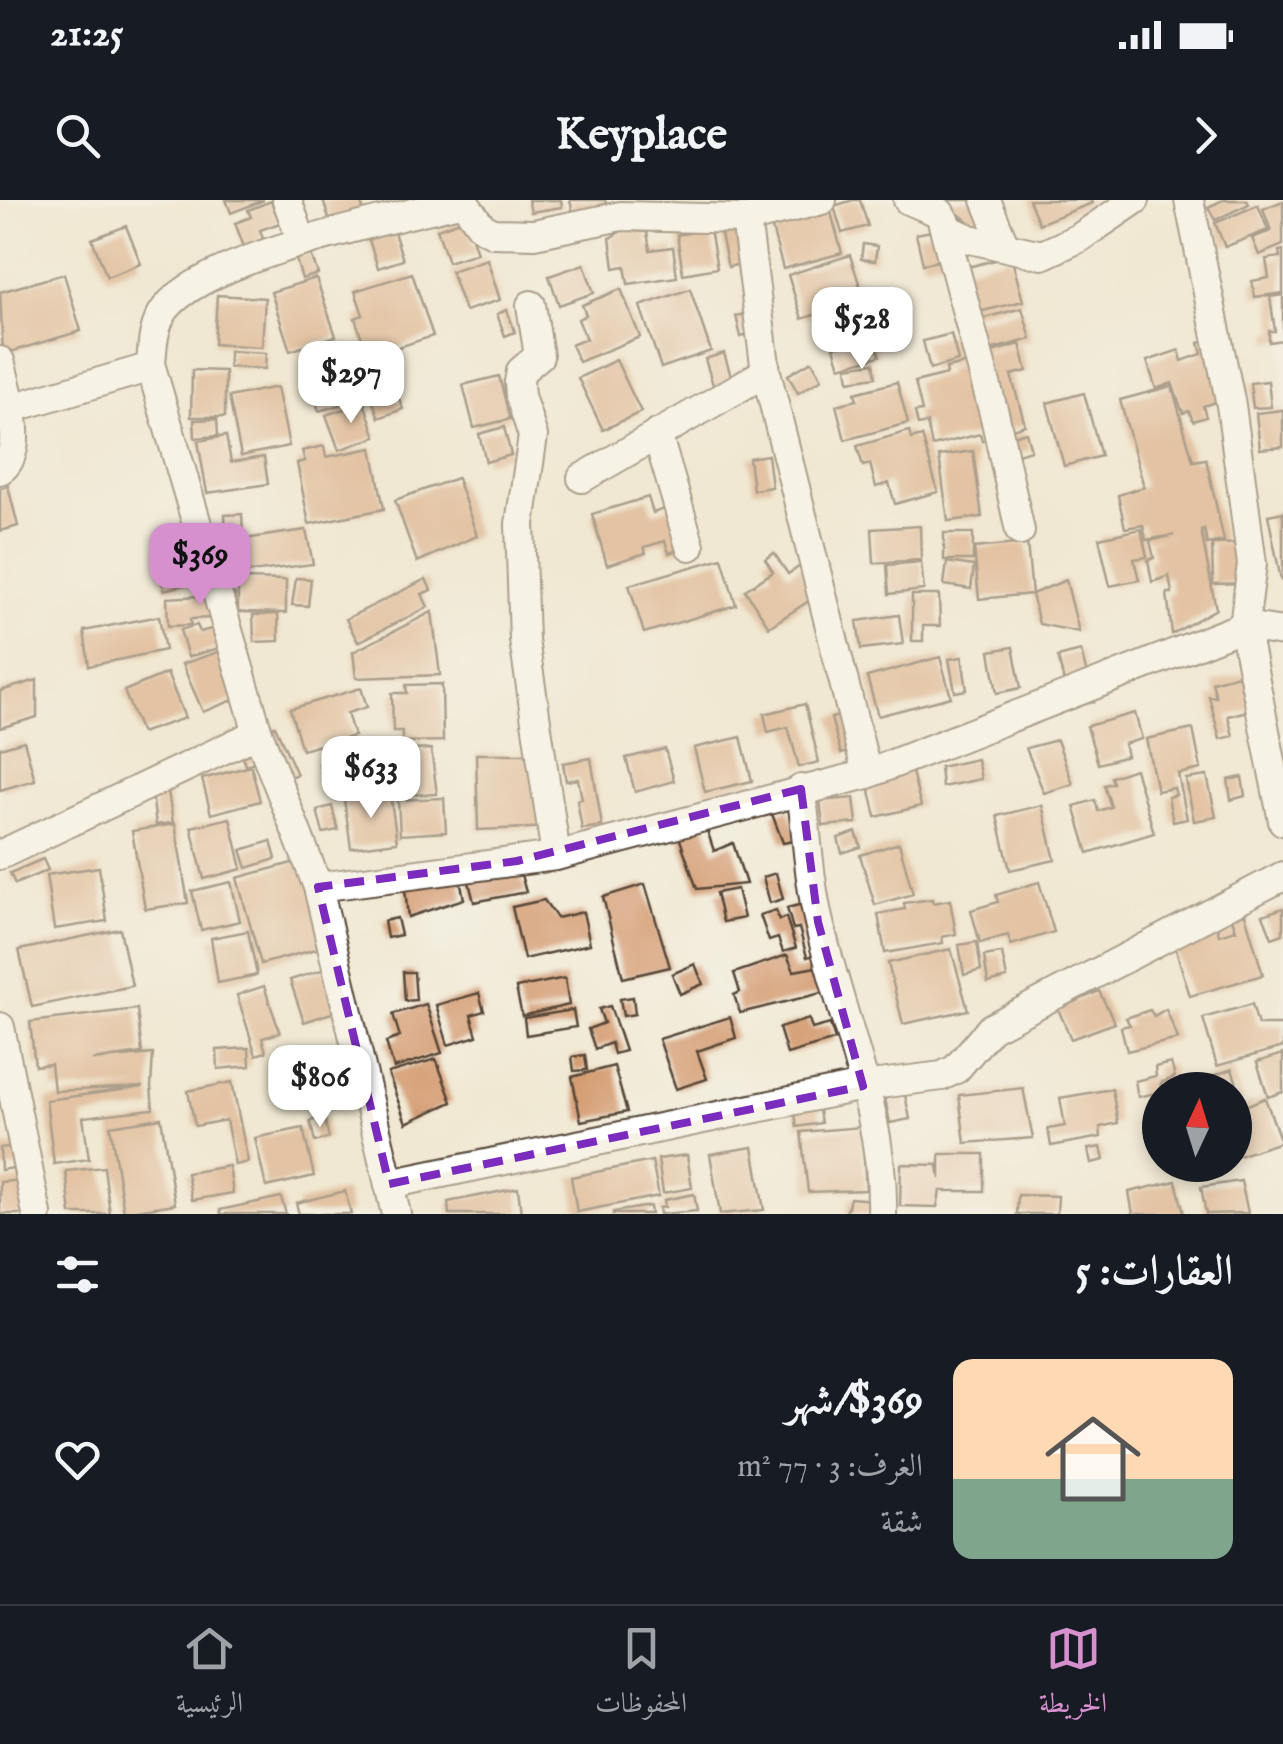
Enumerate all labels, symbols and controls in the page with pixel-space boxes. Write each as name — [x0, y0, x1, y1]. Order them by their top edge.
text: 21:25 — [50, 11, 124, 59]
text: Keyplace — [556, 107, 727, 164]
icon: search — [50, 108, 105, 163]
icon: forward — [1178, 108, 1233, 163]
pin: $528 — [803, 287, 921, 372]
text: $528 — [834, 299, 890, 340]
pin: $297 — [292, 341, 410, 426]
text: $297 — [320, 353, 382, 394]
pin: $369 — [141, 523, 259, 608]
text: $369 — [171, 535, 229, 576]
pin: $633 — [312, 736, 430, 821]
text: $633 — [343, 748, 399, 789]
pin: $806 — [261, 1045, 379, 1130]
text: $806 — [290, 1057, 350, 1098]
north arrow — [1142, 1072, 1252, 1182]
map controls — [1142, 1072, 1252, 1182]
text: العقارات: 5 — [1075, 1246, 1233, 1299]
icon: filters — [50, 1247, 105, 1302]
text: $369/شهر — [786, 1375, 923, 1428]
icon: home — [1033, 1399, 1153, 1519]
icon: heart — [50, 1432, 105, 1487]
text: الغرف: 3 · 77 m² — [737, 1447, 923, 1488]
text: شقة — [881, 1503, 923, 1544]
tab: الرئيسية — [176, 1621, 243, 1730]
tab: المحفوظات — [595, 1621, 687, 1730]
tab: الخريطة — [1039, 1621, 1107, 1730]

